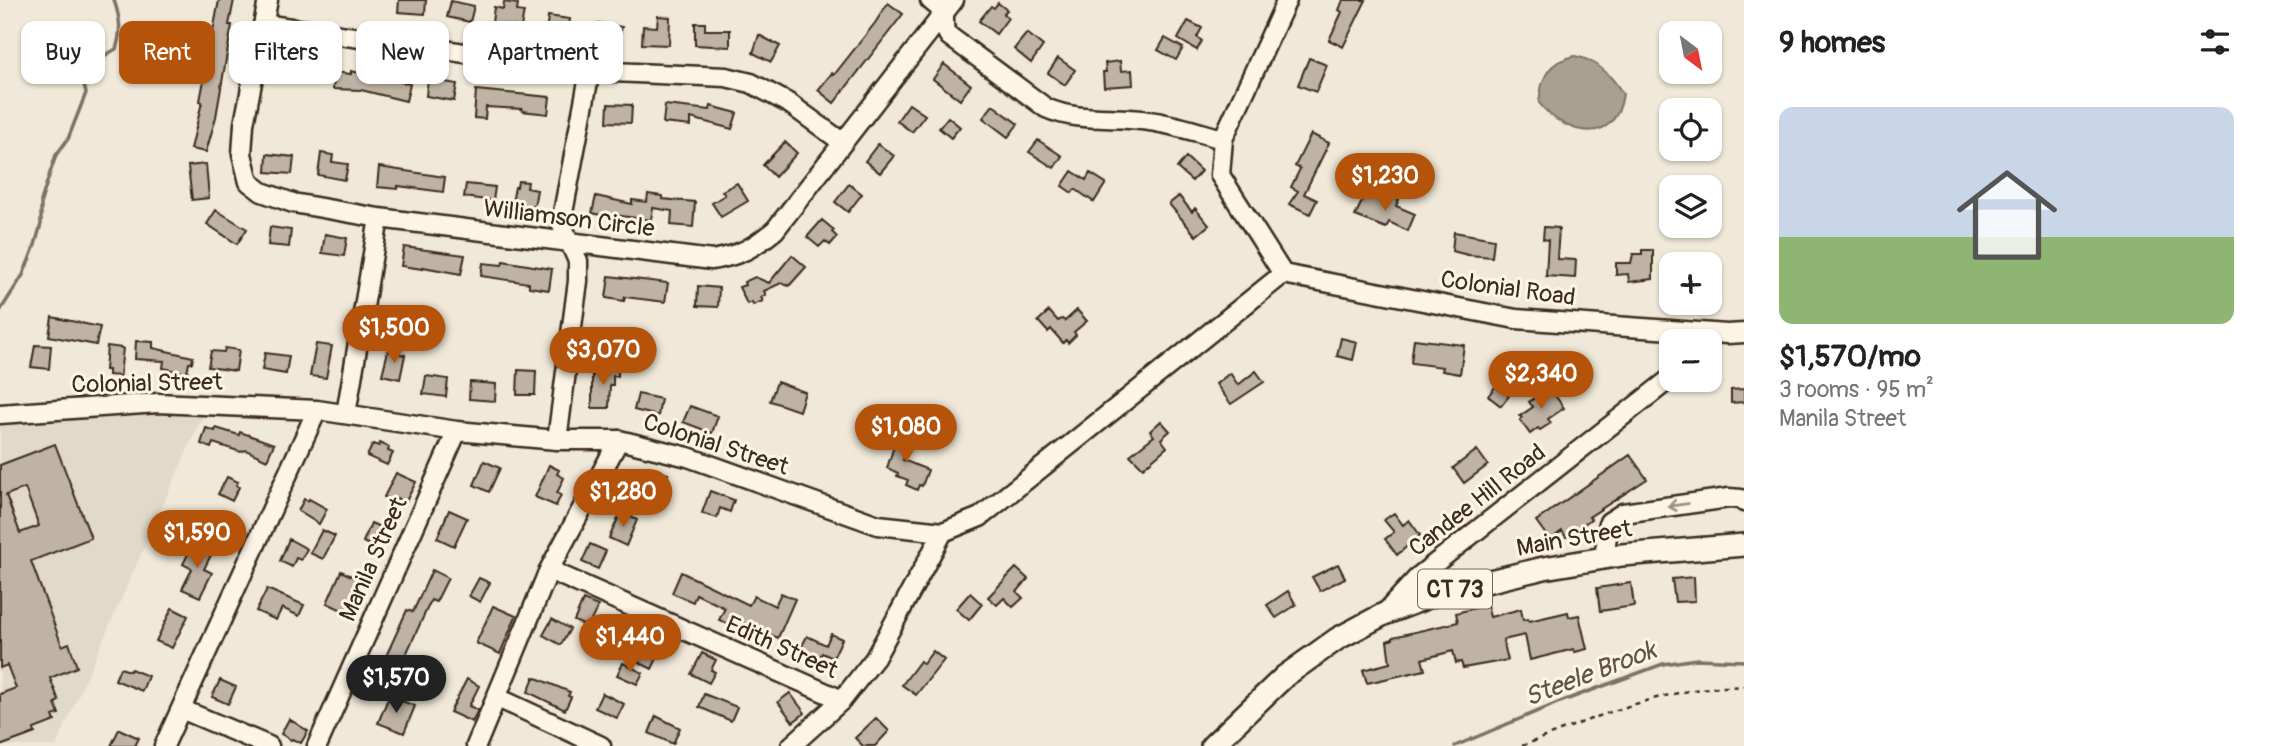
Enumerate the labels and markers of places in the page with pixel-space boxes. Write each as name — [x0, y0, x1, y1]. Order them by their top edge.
pin: $1,230 — [1328, 154, 1442, 213]
pin: $1,500 — [337, 306, 451, 365]
pin: $3,070 — [546, 328, 660, 387]
pin: $2,340 — [1484, 352, 1598, 411]
pin: $1,080 — [849, 405, 963, 464]
pin: $1,280 — [566, 470, 680, 529]
pin: $1,590 — [140, 510, 254, 570]
pin: $1,440 — [573, 614, 687, 674]
pin: $1,570 — [339, 656, 453, 715]

